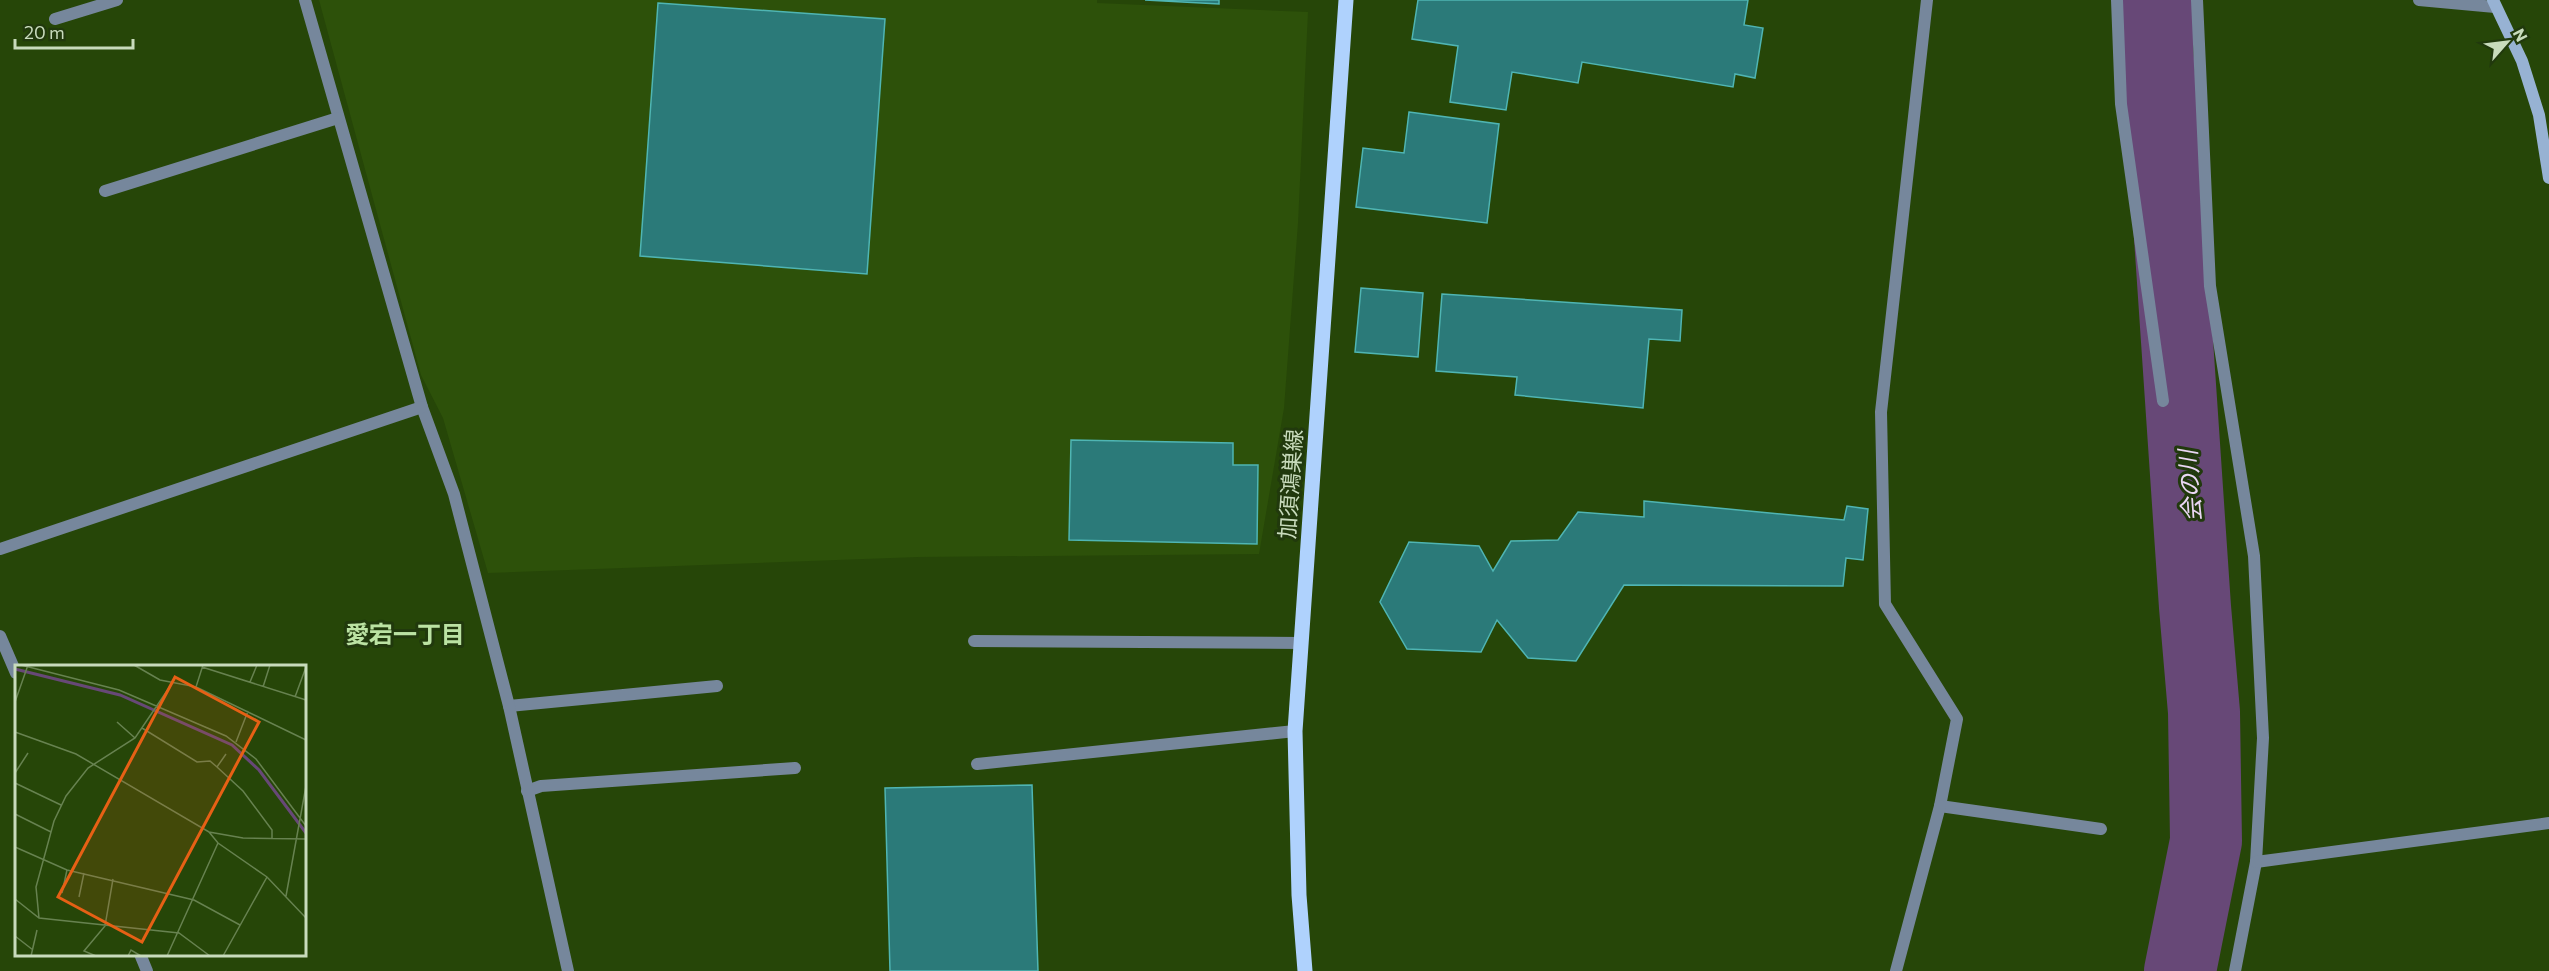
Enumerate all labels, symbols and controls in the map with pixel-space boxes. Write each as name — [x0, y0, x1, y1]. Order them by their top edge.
scale bar — [15, 12, 134, 50]
north arrow — [2477, 12, 2537, 72]
text: 20 m — [24, 21, 65, 43]
text: N — [2509, 25, 2532, 44]
street label: 加須鴻巣線 — [1273, 428, 1307, 540]
water label: 会の川 — [2172, 446, 2206, 523]
district label: 愛宕一丁目 — [345, 619, 465, 648]
inset map — [15, 665, 306, 956]

